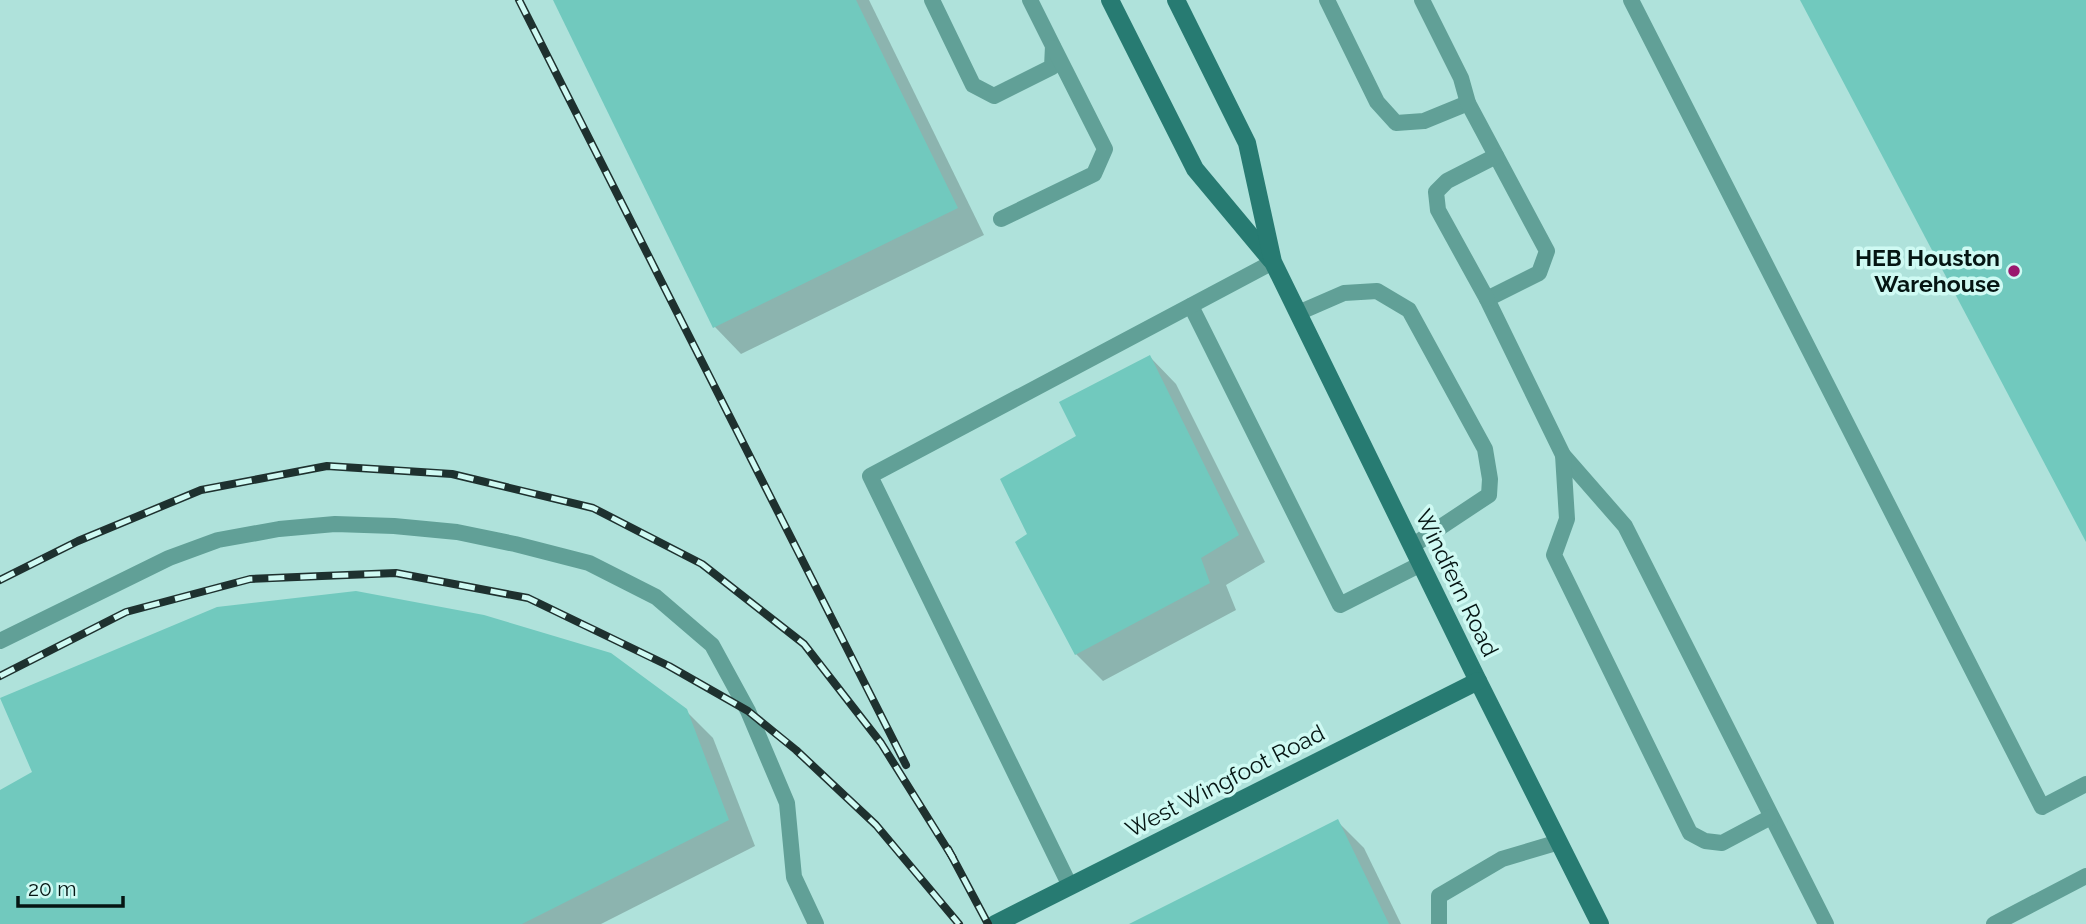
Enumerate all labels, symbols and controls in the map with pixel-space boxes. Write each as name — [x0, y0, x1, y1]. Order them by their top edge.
place label: HEB Houston Warehouse — [1855, 244, 2000, 297]
marker: HEB Houston Warehouse — [2006, 263, 2022, 279]
street label: Windfern Road — [1410, 505, 1505, 661]
street label: West Wingfoot Road — [1121, 719, 1329, 842]
scale bar — [18, 864, 122, 908]
text: 20 m — [28, 876, 76, 901]

